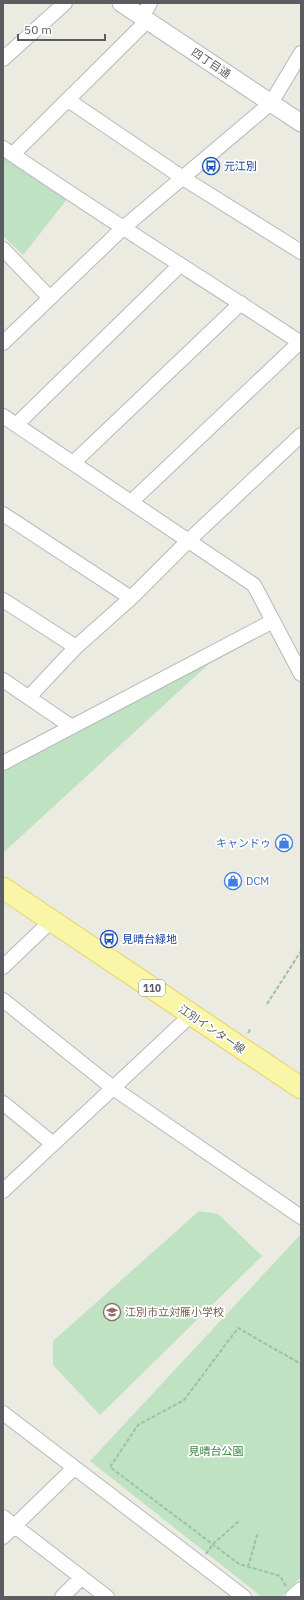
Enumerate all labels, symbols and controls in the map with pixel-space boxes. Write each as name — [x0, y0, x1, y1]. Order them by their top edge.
scale bar — [18, 16, 105, 42]
text: 50 m — [24, 22, 52, 37]
street label: 四丁目通 — [189, 45, 233, 81]
bus stop icon: 元江別 — [201, 156, 221, 176]
place label: 元江別 — [224, 159, 257, 173]
shop icon: キャンドゥ — [274, 833, 294, 853]
place label: キャンドゥ — [216, 836, 271, 850]
shop icon: DCM — [223, 871, 243, 891]
place label: DCM — [246, 874, 269, 888]
bus stop icon: 見晴台緑地 — [99, 929, 119, 949]
place label: 見晴台緑地 — [122, 932, 177, 946]
road number: 110 — [139, 980, 165, 996]
street label: 江別インター線 — [176, 1002, 248, 1056]
school or university icon: 江別市立対雁小学校 — [102, 1302, 122, 1322]
place label: 江別市立対雁小学校 — [125, 1305, 224, 1319]
park label: 見晴台公園 — [189, 1444, 244, 1458]

